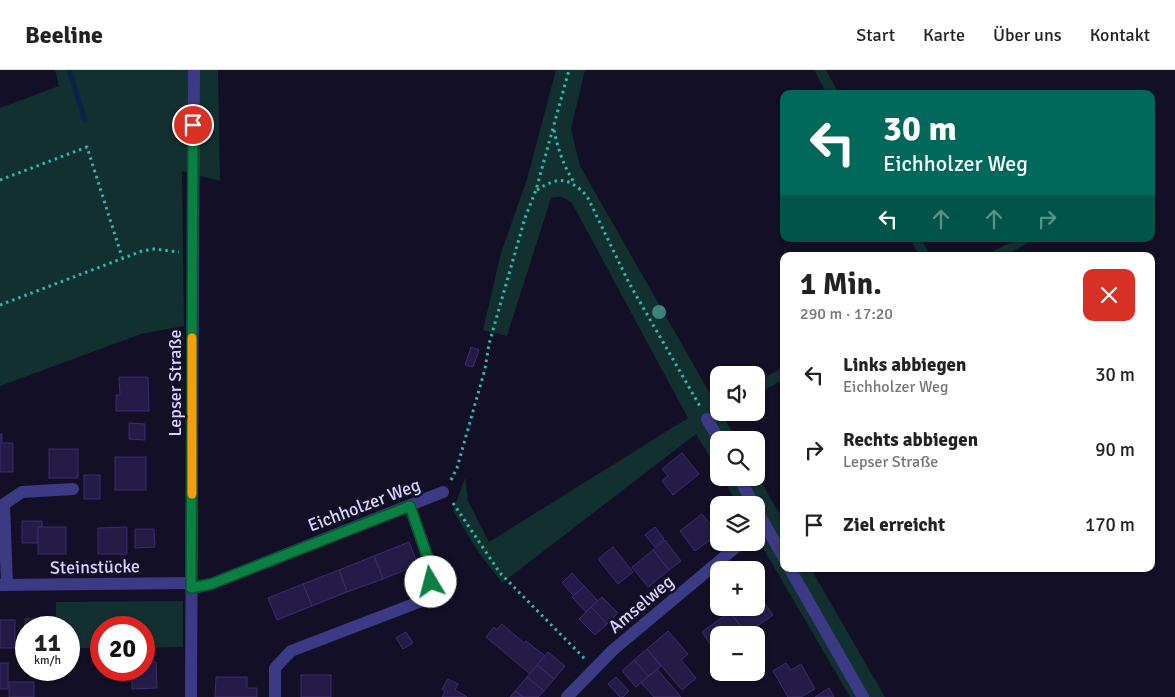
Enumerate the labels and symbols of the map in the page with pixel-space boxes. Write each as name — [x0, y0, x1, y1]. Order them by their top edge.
pin — [172, 104, 214, 146]
street label: Lepser Straße — [164, 329, 186, 437]
street label: Eichholzer Weg — [305, 473, 423, 537]
street label: Steinstücke — [50, 555, 140, 579]
position arrow — [404, 555, 456, 607]
street label: Amselweg — [604, 570, 678, 638]
speed limit sign: 20 — [90, 616, 155, 681]

